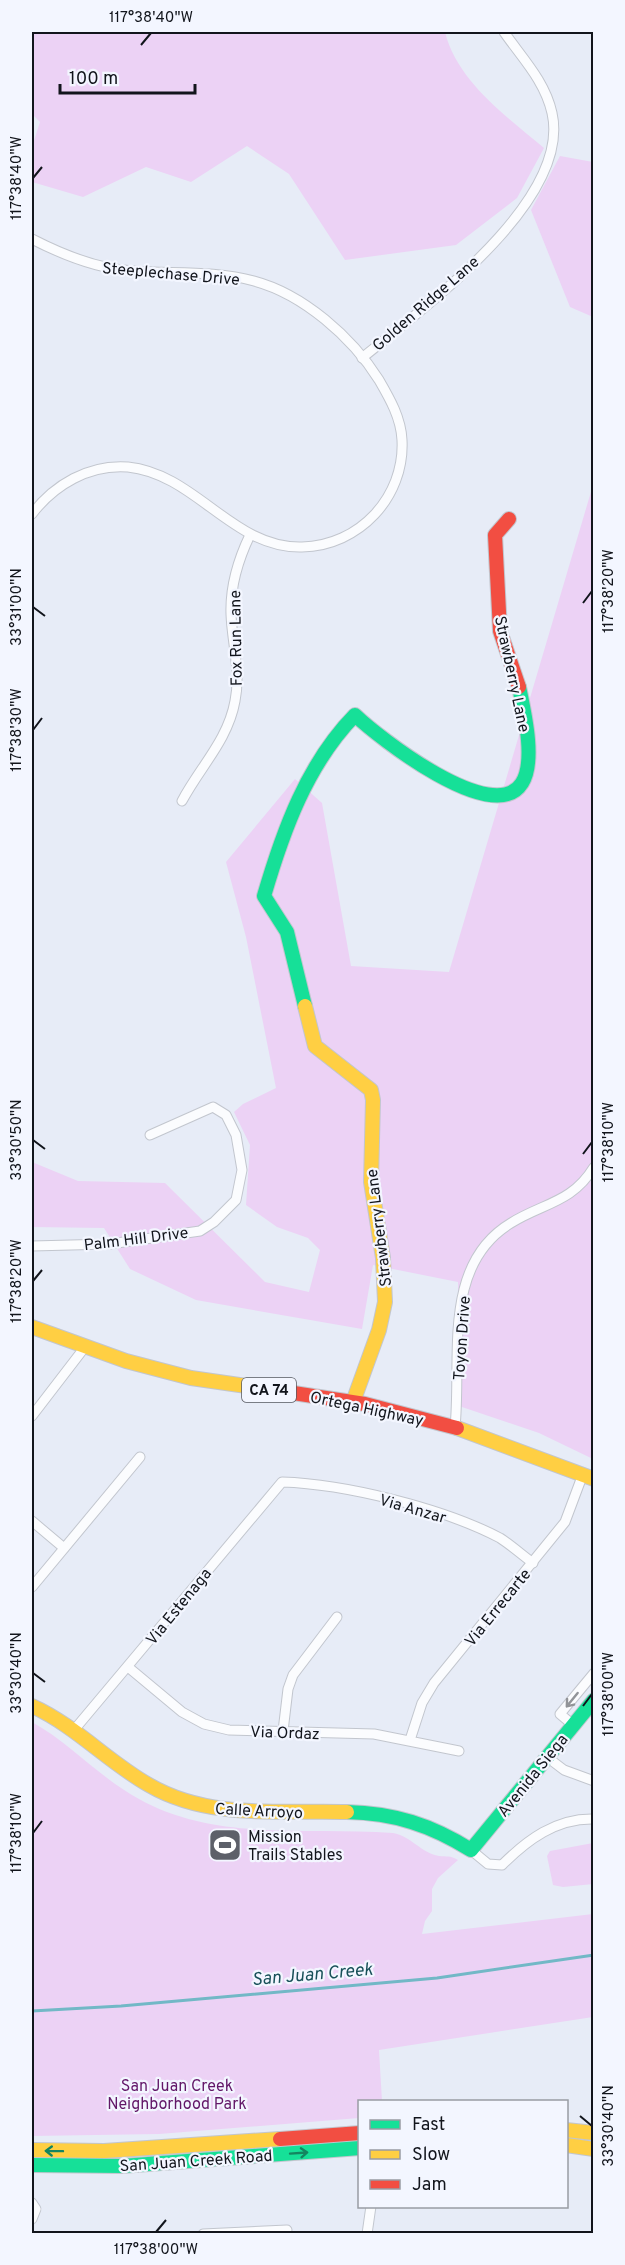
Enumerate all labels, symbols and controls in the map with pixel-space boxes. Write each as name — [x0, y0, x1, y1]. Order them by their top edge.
text: 117°38'40"W — [109, 9, 193, 28]
scale bar — [60, 57, 195, 95]
text: 100 m — [69, 68, 118, 91]
text: 117°38'40"W — [8, 136, 27, 220]
street label: Golden Ridge Lane — [369, 253, 484, 356]
street label: Steeplechase Drive — [101, 259, 241, 291]
text: 117°38'20"W — [600, 549, 619, 633]
text: 33°31'00"N — [8, 568, 27, 646]
street label: Fox Run Lane — [226, 590, 248, 686]
street label: Strawberry Lane — [489, 614, 533, 735]
text: 117°38'30"W — [8, 688, 27, 772]
text: 33°30'50"N — [8, 1099, 27, 1181]
text: 117°38'10"W — [600, 1102, 619, 1182]
street label: Strawberry Lane — [363, 1168, 397, 1288]
street label: Palm Hill Drive — [83, 1224, 190, 1256]
text: 117°38'20"W — [8, 1239, 27, 1323]
street label: Toyon Drive — [450, 1295, 476, 1381]
road number: CA 74 — [242, 1378, 296, 1402]
street label: Ortega Highway — [308, 1388, 425, 1432]
street label: Via Anzar — [377, 1491, 448, 1529]
street label: Via Estenaga — [142, 1565, 217, 1650]
street label: Via Errecarte — [461, 1565, 536, 1651]
text: 33°30'40"N — [8, 1632, 27, 1714]
text: 117°38'00"W — [600, 1652, 619, 1736]
one-way arrow — [565, 1692, 578, 1708]
street label: Via Ordaz — [250, 1723, 320, 1745]
street label: Avenida Siega — [494, 1731, 573, 1822]
text: 117°38'10"W — [8, 1793, 27, 1873]
street label: Calle Arroyo — [214, 1800, 303, 1824]
sports icon: Mission Trails Stables — [207, 1827, 243, 1863]
place label: Mission Trails Stables — [248, 1828, 343, 1866]
water label: San Juan Creek — [251, 1959, 374, 1992]
park label: San Juan Creek Neighborhood Park — [107, 2077, 247, 2115]
text: 33°30'40"N — [600, 2085, 619, 2167]
legend — [358, 2100, 568, 2208]
text: Fast — [412, 2114, 445, 2137]
text: Slow — [412, 2144, 450, 2167]
one-way arrow — [45, 2145, 65, 2157]
street label: San Juan Creek Road — [119, 2147, 273, 2177]
one-way arrow — [289, 2147, 309, 2158]
text: Jam — [412, 2174, 447, 2197]
text: 117°38'00"W — [114, 2241, 198, 2260]

